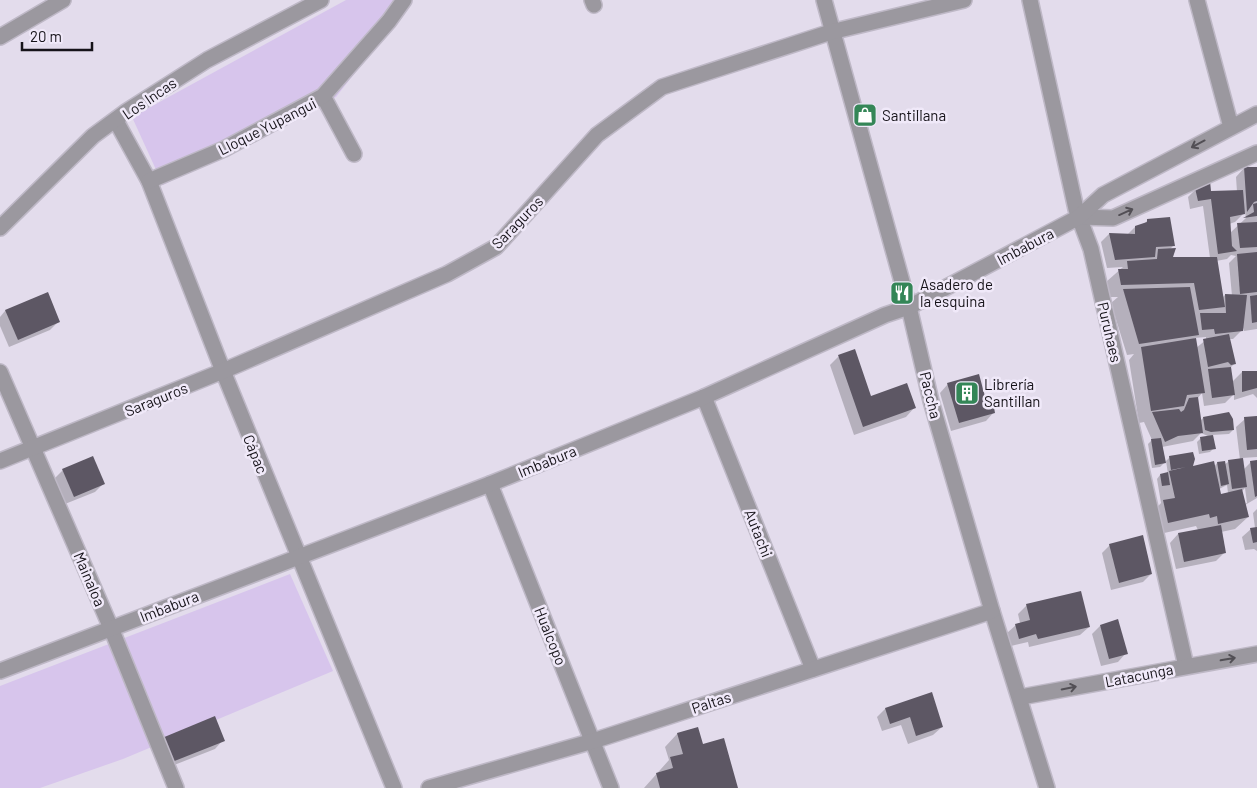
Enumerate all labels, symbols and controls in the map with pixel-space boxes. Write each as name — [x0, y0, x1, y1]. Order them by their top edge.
scale bar — [22, 20, 92, 52]
text: 20 m — [30, 27, 62, 45]
street label: Los Incas — [118, 73, 180, 123]
street label: Lloque Yupangui — [215, 94, 319, 158]
shop icon: Santillana — [852, 102, 878, 128]
place label: Santillana — [882, 106, 946, 124]
one-way arrow — [1191, 140, 1206, 149]
street label: Saraguros — [487, 192, 547, 252]
one-way arrow — [1118, 207, 1133, 217]
street label: Imbabura — [994, 224, 1056, 268]
place label: Asadero de la esquina — [920, 275, 993, 310]
restaurant icon: Asadero de la esquina — [889, 280, 915, 306]
street label: Puruhaes — [1094, 300, 1126, 364]
street label: Paccha — [916, 370, 946, 420]
place label: Librería Santillan — [984, 375, 1040, 410]
street label: Saraguros — [122, 378, 190, 420]
building icon: Librería Santillan — [954, 380, 980, 406]
street label: Cápac — [240, 432, 272, 476]
street label: Imbabura — [515, 441, 579, 481]
street label: Autachi — [741, 506, 777, 560]
street label: Mainaloa — [71, 549, 109, 609]
street label: Imbabura — [137, 587, 201, 625]
street label: Hualcopo — [531, 604, 571, 668]
one-way arrow — [1220, 653, 1236, 663]
street label: Latacunga — [1103, 660, 1175, 690]
one-way arrow — [1060, 683, 1076, 693]
street label: Paltas — [689, 687, 733, 717]

